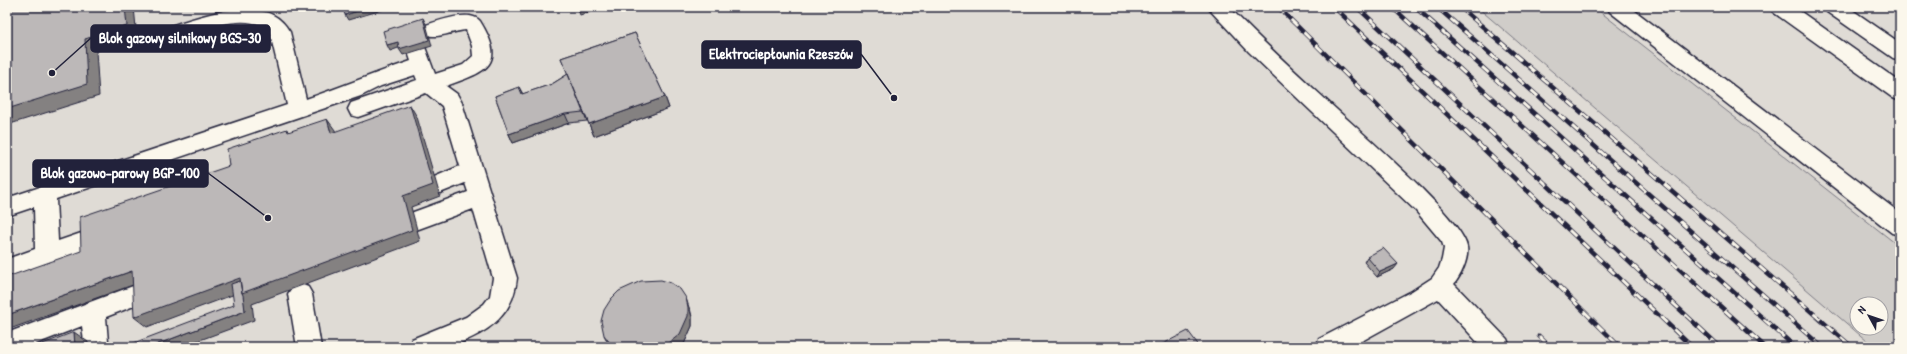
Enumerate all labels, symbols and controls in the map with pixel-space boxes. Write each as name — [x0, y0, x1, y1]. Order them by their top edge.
callout: Blok gazowy silnikowy BGS-30 — [91, 25, 270, 52]
text: Blok gazowy silnikowy BGS-30 — [99, 27, 262, 49]
callout: Elektrociepłownia Rzeszów — [702, 41, 861, 68]
text: Elektrociepłownia Rzeszów — [709, 43, 853, 65]
callout: Blok gazowo-parowy BGP-100 — [33, 160, 208, 187]
text: Blok gazowo-parowy BGP-100 — [40, 162, 200, 184]
north arrow — [1849, 296, 1889, 336]
text: N — [1854, 303, 1869, 316]

